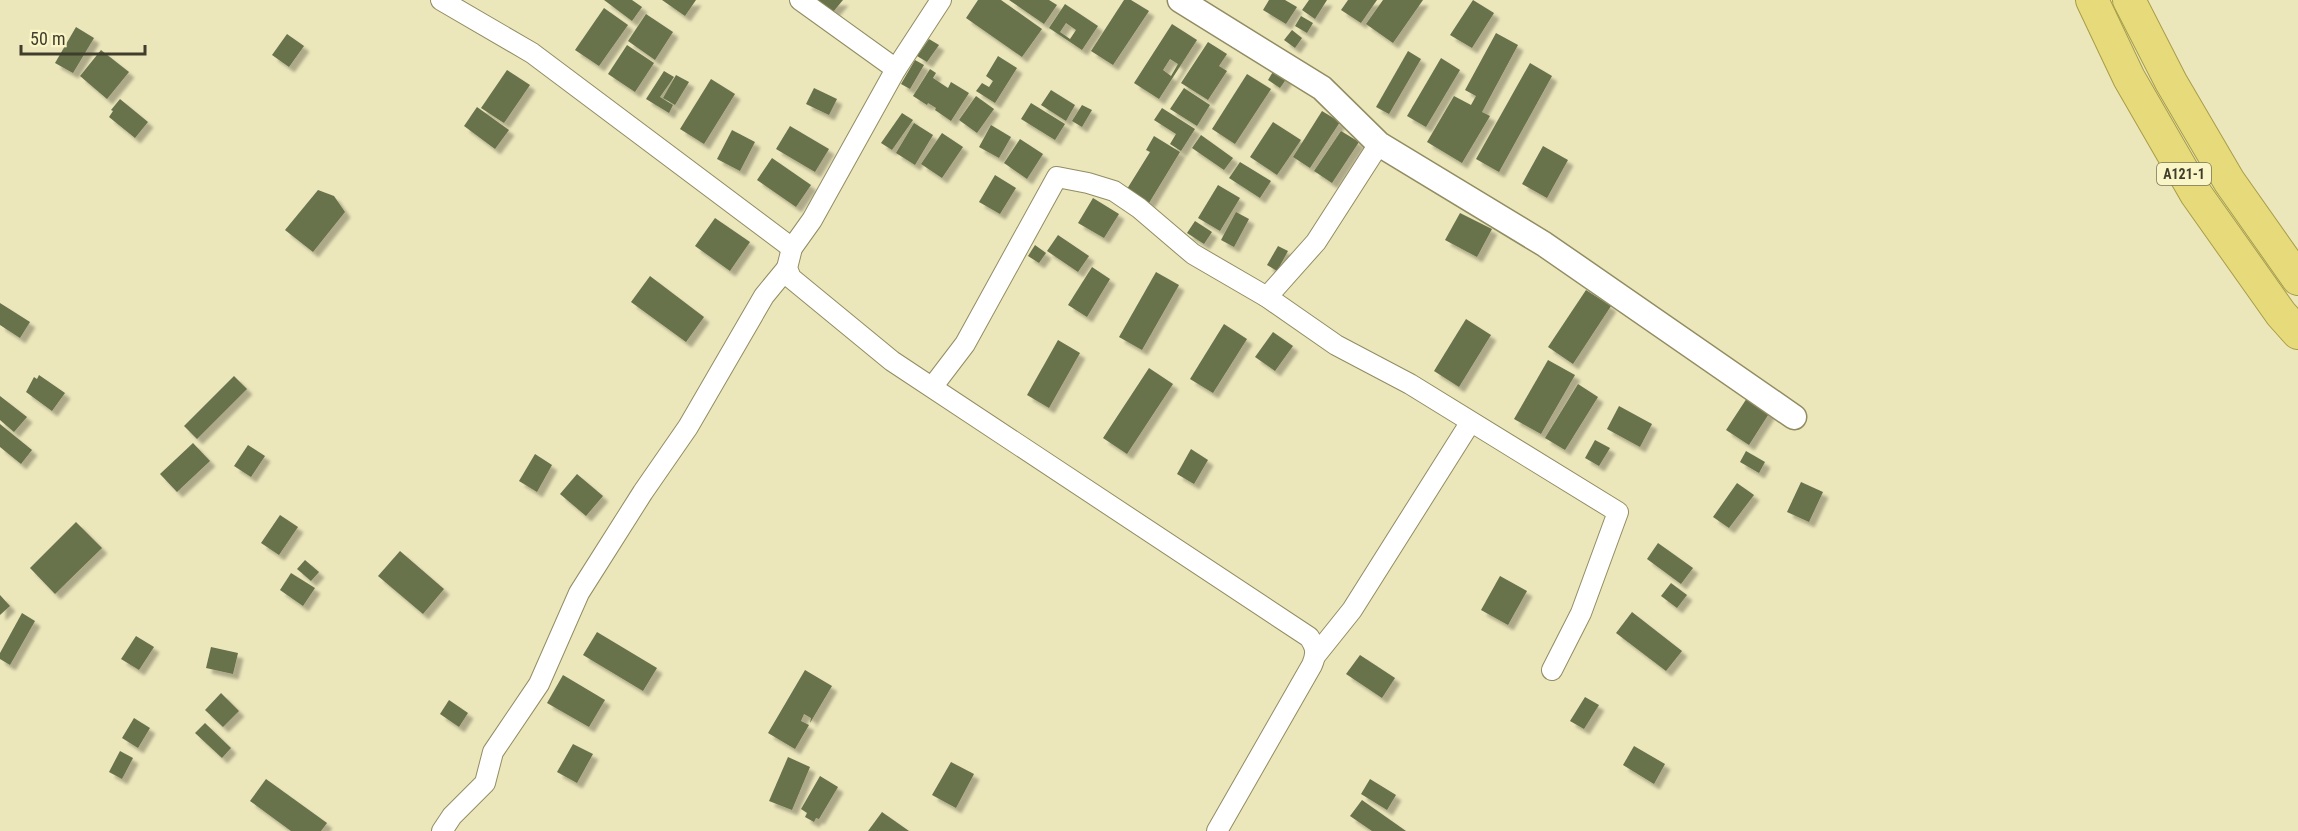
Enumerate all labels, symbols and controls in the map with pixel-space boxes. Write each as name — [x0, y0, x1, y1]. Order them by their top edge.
scale bar — [21, 18, 146, 56]
text: 50 m — [30, 28, 65, 49]
road number: A121-1 — [2157, 163, 2211, 185]

